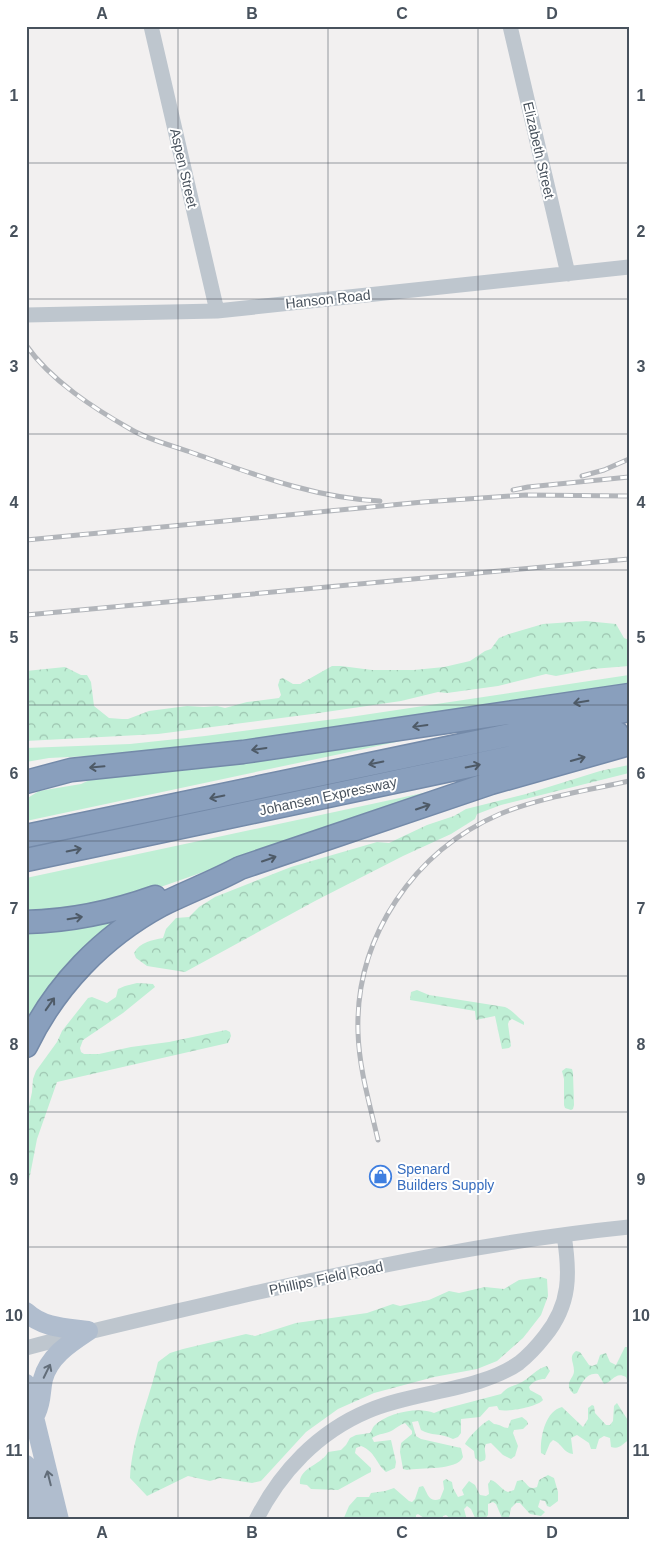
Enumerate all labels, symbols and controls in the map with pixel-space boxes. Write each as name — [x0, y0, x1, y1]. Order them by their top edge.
text: A — [96, 5, 108, 22]
text: B — [246, 5, 258, 22]
text: C — [396, 5, 408, 22]
text: D — [546, 5, 558, 22]
text: 1 — [10, 87, 19, 104]
text: 1 — [637, 87, 646, 104]
street label: Elizabeth Street — [520, 100, 558, 200]
street label: Aspen Street — [167, 127, 201, 209]
text: 2 — [10, 223, 19, 240]
text: 2 — [637, 223, 646, 240]
street label: Hanson Road — [285, 287, 371, 311]
text: 3 — [10, 358, 19, 375]
text: 3 — [637, 358, 646, 375]
text: 4 — [10, 494, 19, 511]
text: 4 — [637, 494, 646, 511]
text: 5 — [10, 629, 19, 646]
text: 5 — [637, 629, 646, 646]
one-way arrow — [573, 698, 589, 708]
one-way arrow — [412, 721, 428, 731]
one-way arrow — [251, 745, 267, 755]
one-way arrow — [569, 754, 585, 763]
one-way arrow — [368, 759, 384, 769]
one-way arrow — [464, 760, 480, 770]
one-way arrow — [90, 762, 106, 772]
text: 6 — [10, 765, 19, 782]
text: 6 — [637, 765, 646, 782]
street label: Johansen Expressway — [258, 774, 398, 818]
one-way arrow — [209, 792, 225, 802]
one-way arrow — [414, 802, 430, 811]
one-way arrow — [65, 845, 81, 854]
one-way arrow — [260, 854, 276, 863]
text: 7 — [10, 900, 19, 917]
text: 7 — [637, 900, 646, 917]
one-way arrow — [66, 912, 82, 922]
one-way arrow — [45, 997, 55, 1011]
text: 8 — [10, 1036, 19, 1053]
text: 8 — [637, 1036, 646, 1053]
place label: Spenard Builders Supply — [397, 1161, 494, 1193]
shop icon: Spenard Builders Supply — [369, 1165, 393, 1189]
text: 9 — [10, 1171, 19, 1188]
text: 9 — [637, 1171, 646, 1188]
street label: Phillips Field Road — [268, 1258, 384, 1298]
text: 10 — [5, 1307, 23, 1324]
text: 10 — [632, 1307, 650, 1324]
one-way arrow — [43, 1364, 52, 1379]
text: 11 — [6, 1442, 23, 1459]
text: 11 — [633, 1442, 650, 1459]
one-way arrow — [44, 1471, 53, 1487]
text: A — [96, 1524, 108, 1541]
text: B — [246, 1524, 258, 1541]
text: C — [396, 1524, 408, 1541]
text: D — [546, 1524, 558, 1541]

